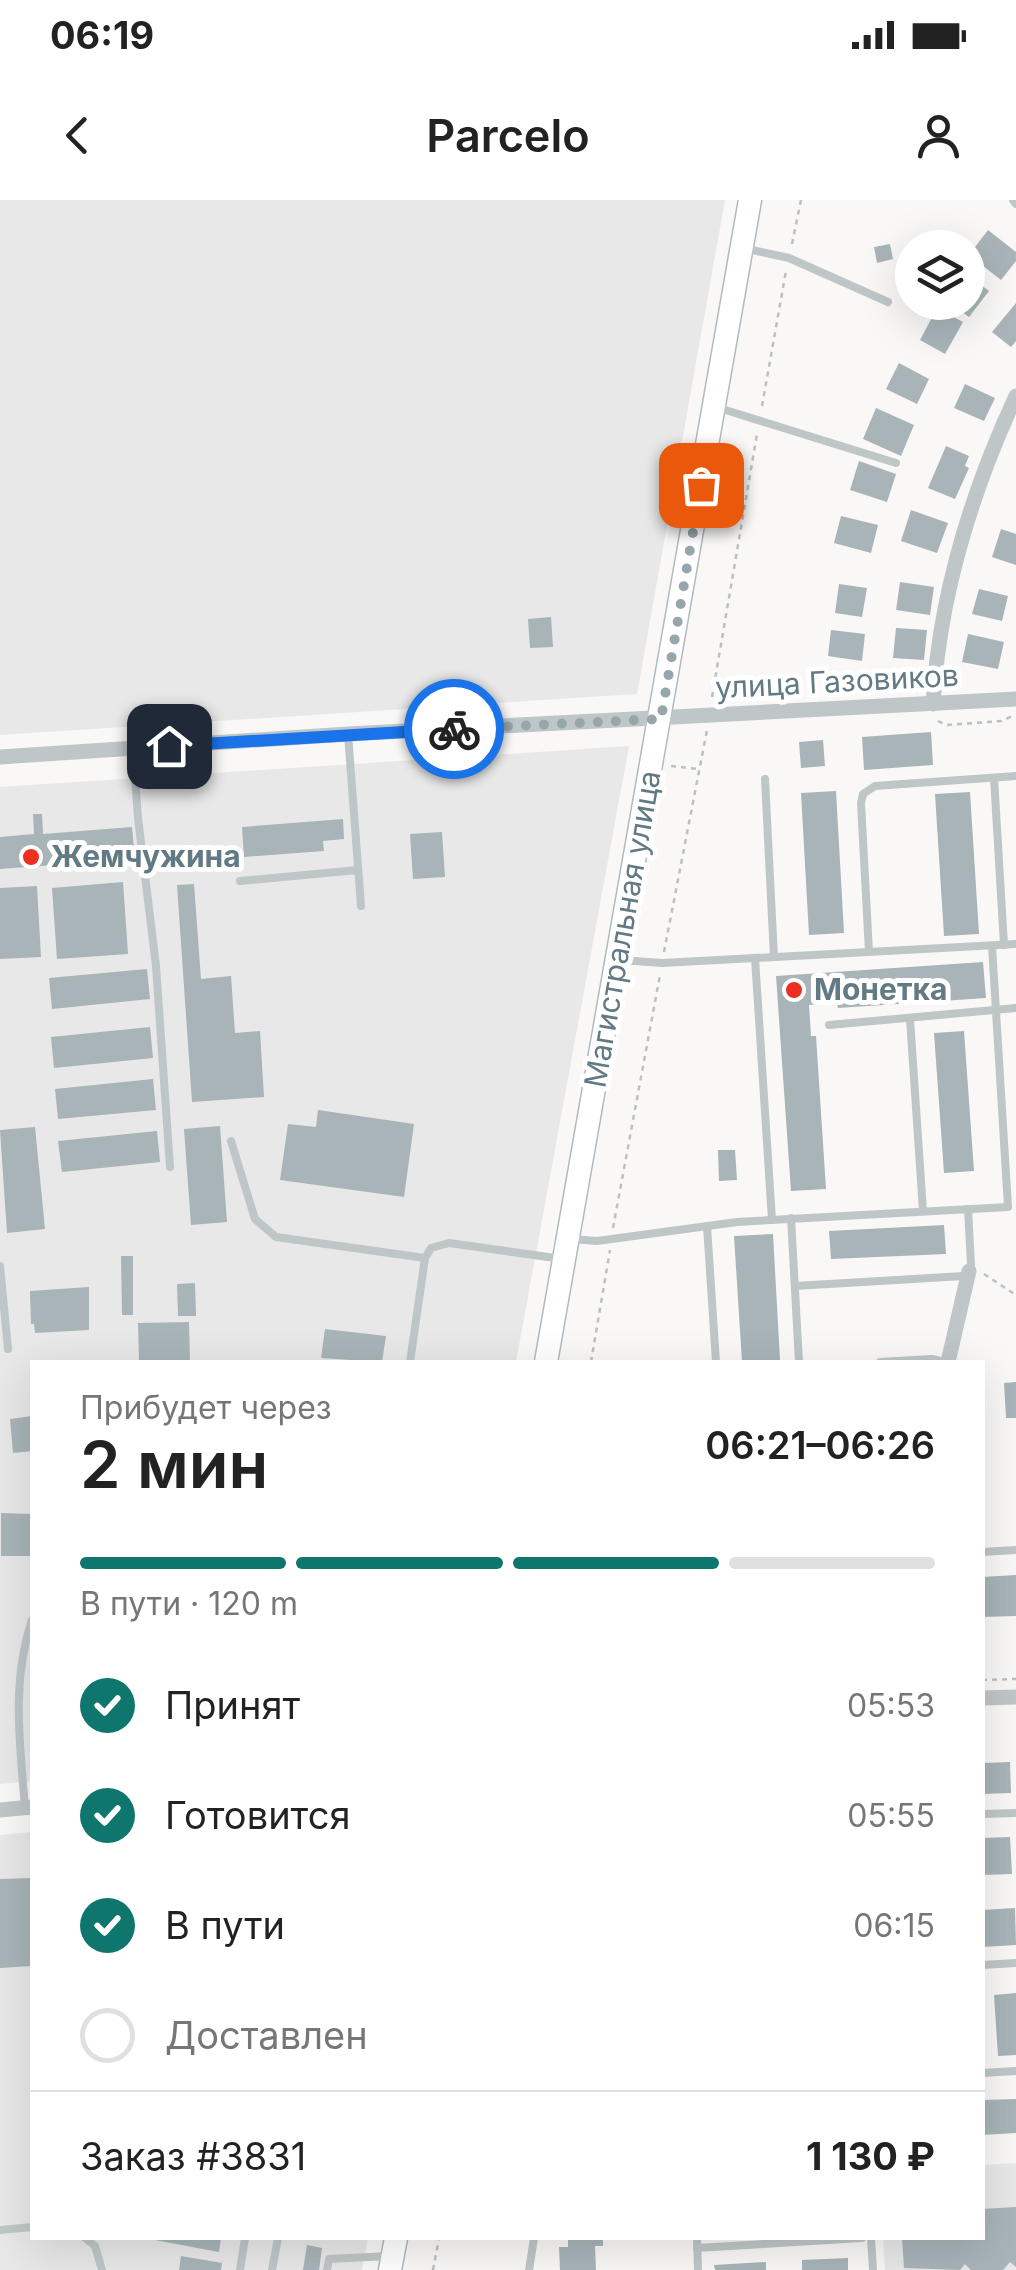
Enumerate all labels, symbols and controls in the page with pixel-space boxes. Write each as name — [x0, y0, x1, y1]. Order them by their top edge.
text: 06:19 — [50, 12, 154, 58]
icon: back — [50, 108, 105, 163]
text: Parcelo — [426, 108, 590, 163]
icon: person — [911, 108, 966, 163]
map controls — [895, 230, 985, 320]
button: layers — [895, 230, 985, 320]
pin — [659, 443, 744, 528]
icon: bag — [674, 458, 729, 513]
street label: улица Газовиков — [714, 657, 960, 705]
courier — [404, 679, 504, 779]
icon: bike — [427, 702, 482, 757]
pin — [127, 704, 212, 789]
icon: home — [142, 719, 197, 774]
street label: Магистральная улица — [576, 768, 668, 1090]
place label: Жемчужина — [51, 838, 241, 874]
marker: Жемчужина — [20, 846, 42, 868]
place label: Монетка — [814, 971, 947, 1007]
marker: Монетка — [783, 979, 805, 1001]
text: Прибудет через — [80, 1388, 332, 1427]
text: 06:21–06:26 — [705, 1422, 935, 1468]
text: 2 мин — [80, 1425, 268, 1504]
text: В пути · 120 m — [80, 1584, 298, 1623]
icon: check — [80, 1678, 135, 1733]
text: Принят — [165, 1682, 300, 1728]
text: 05:53 — [847, 1686, 935, 1725]
icon: check — [80, 1788, 135, 1843]
text: Готовится — [165, 1792, 350, 1838]
text: 05:55 — [847, 1796, 935, 1835]
icon: check — [80, 1898, 135, 1953]
text: В пути — [165, 1902, 285, 1948]
text: 06:15 — [853, 1906, 935, 1945]
text: Доставлен — [165, 2012, 368, 2058]
text: Заказ #3831 — [80, 2133, 306, 2179]
text: 1 130 ₽ — [806, 2133, 935, 2179]

